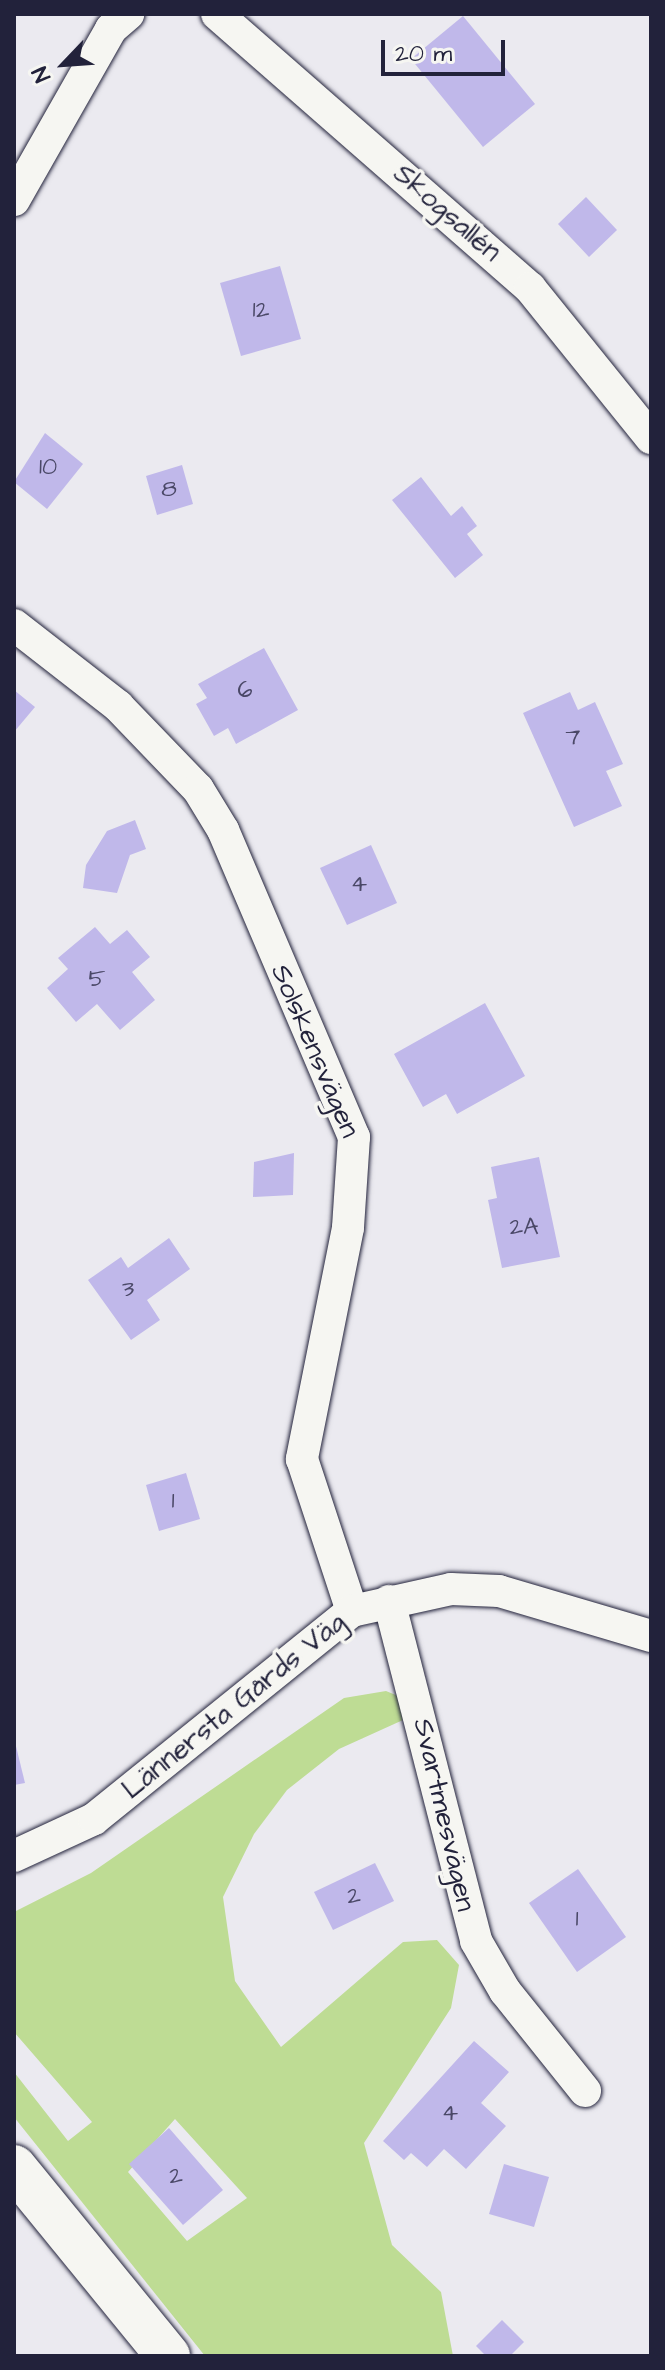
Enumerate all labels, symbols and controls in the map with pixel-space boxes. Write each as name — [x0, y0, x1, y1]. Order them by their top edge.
north arrow — [24, 24, 104, 104]
scale bar — [385, 24, 509, 74]
text: 20 m — [395, 37, 452, 71]
text: N — [25, 62, 59, 87]
street label: Skogsallén — [386, 157, 508, 269]
house number: 12 — [253, 297, 269, 325]
house number: 10 — [39, 454, 57, 482]
house number: 8 — [161, 476, 177, 504]
house number: 6 — [237, 677, 253, 705]
house number: 7 — [566, 724, 580, 752]
house number: 4 — [351, 871, 367, 899]
street label: Solskensvägen — [263, 959, 367, 1143]
house number: 5 — [89, 966, 105, 994]
house number: 2A — [509, 1214, 539, 1242]
house number: 3 — [122, 1276, 134, 1304]
house number: 1 — [171, 1488, 175, 1516]
street label: Lännersta Gårds Väg — [115, 1605, 353, 1807]
street label: Svartmesvägen — [405, 1715, 483, 1915]
house number: 2 — [347, 1883, 361, 1911]
house number: 1 — [575, 1906, 579, 1934]
house number: 4 — [442, 2100, 458, 2128]
house number: 2 — [169, 2163, 183, 2191]

